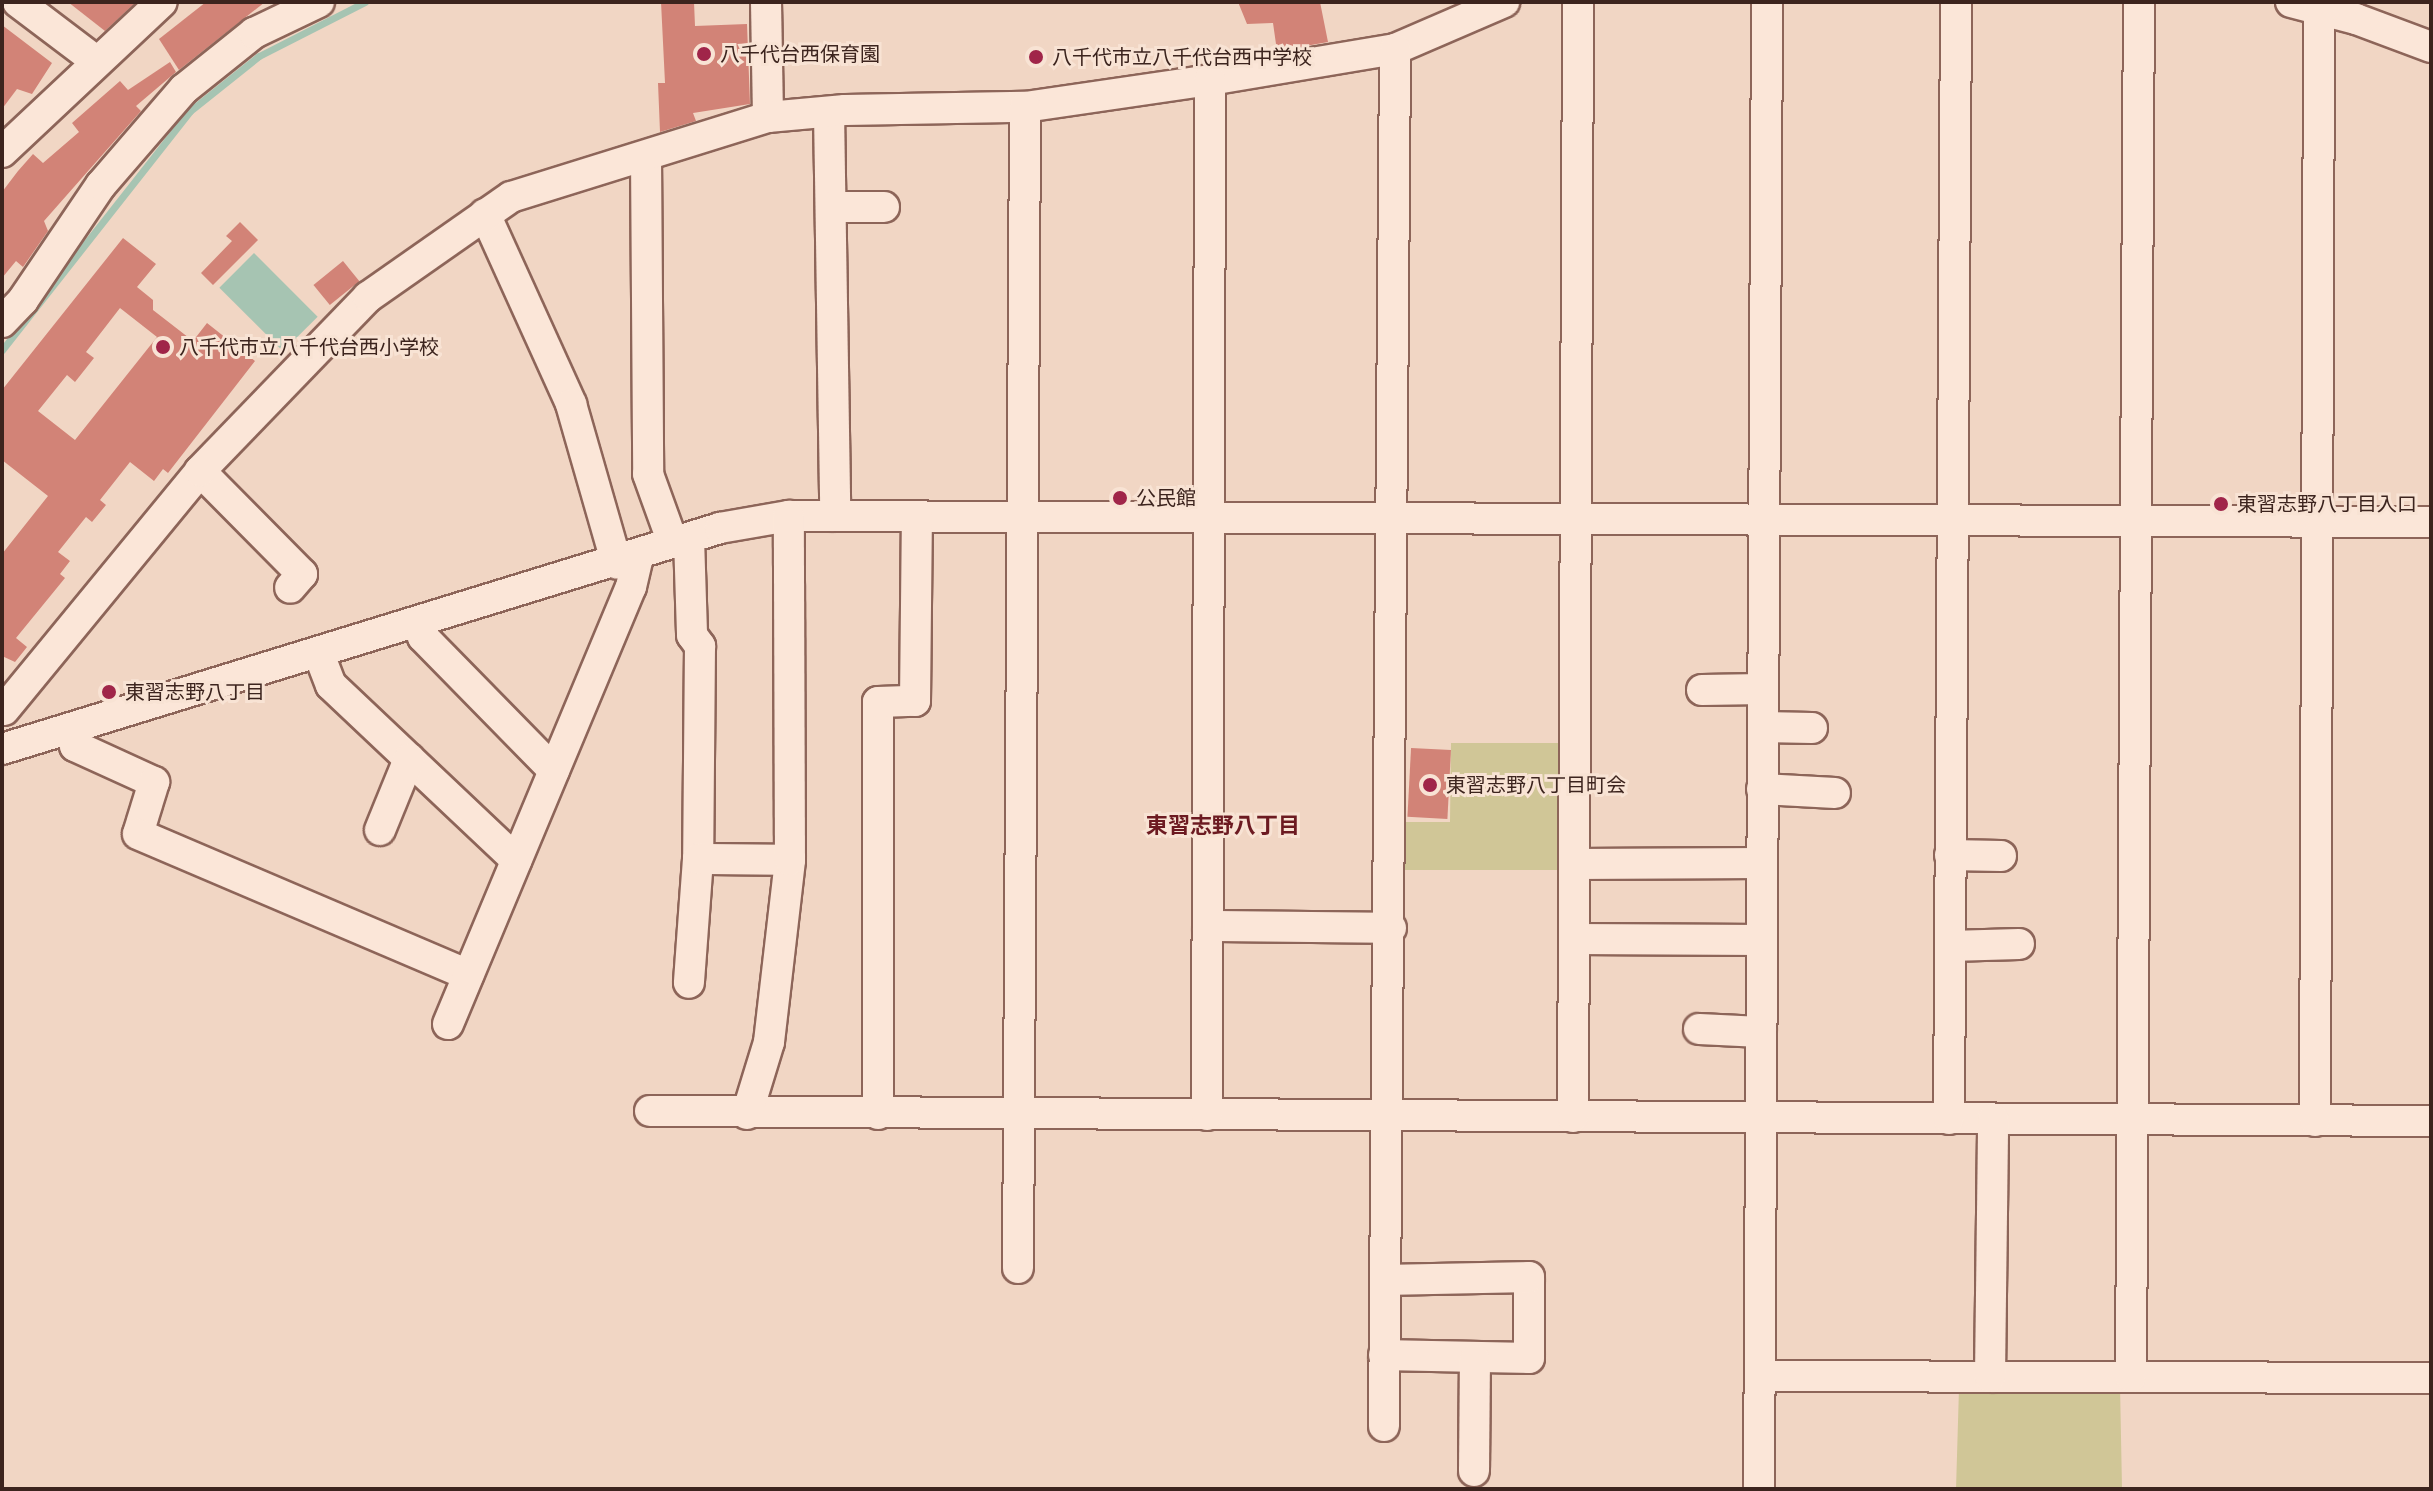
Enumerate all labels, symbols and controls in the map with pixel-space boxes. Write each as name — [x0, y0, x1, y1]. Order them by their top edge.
place label: 八千代台西保育園 — [720, 42, 880, 66]
marker: 八千代台西保育園 — [695, 45, 713, 63]
place label: 八千代市立八千代台西中学校 — [1052, 45, 1312, 69]
marker: 八千代市立八千代台西中学校 — [1027, 48, 1045, 66]
place label: 八千代市立八千代台西小学校 — [179, 335, 439, 359]
marker: 八千代市立八千代台西小学校 — [154, 338, 172, 356]
place label: 公民館 — [1136, 486, 1196, 510]
marker: 公民館 — [1111, 489, 1129, 507]
place label: 東習志野八丁目入口 — [2237, 492, 2417, 516]
marker: 東習志野八丁目入口 — [2212, 495, 2230, 513]
place label: 東習志野八丁目 — [125, 680, 265, 704]
marker: 東習志野八丁目 — [100, 683, 118, 701]
place label: 東習志野八丁目町会 — [1446, 773, 1626, 797]
marker: 東習志野八丁目町会 — [1421, 776, 1439, 794]
district label: 東習志野八丁目 — [1146, 813, 1300, 839]

